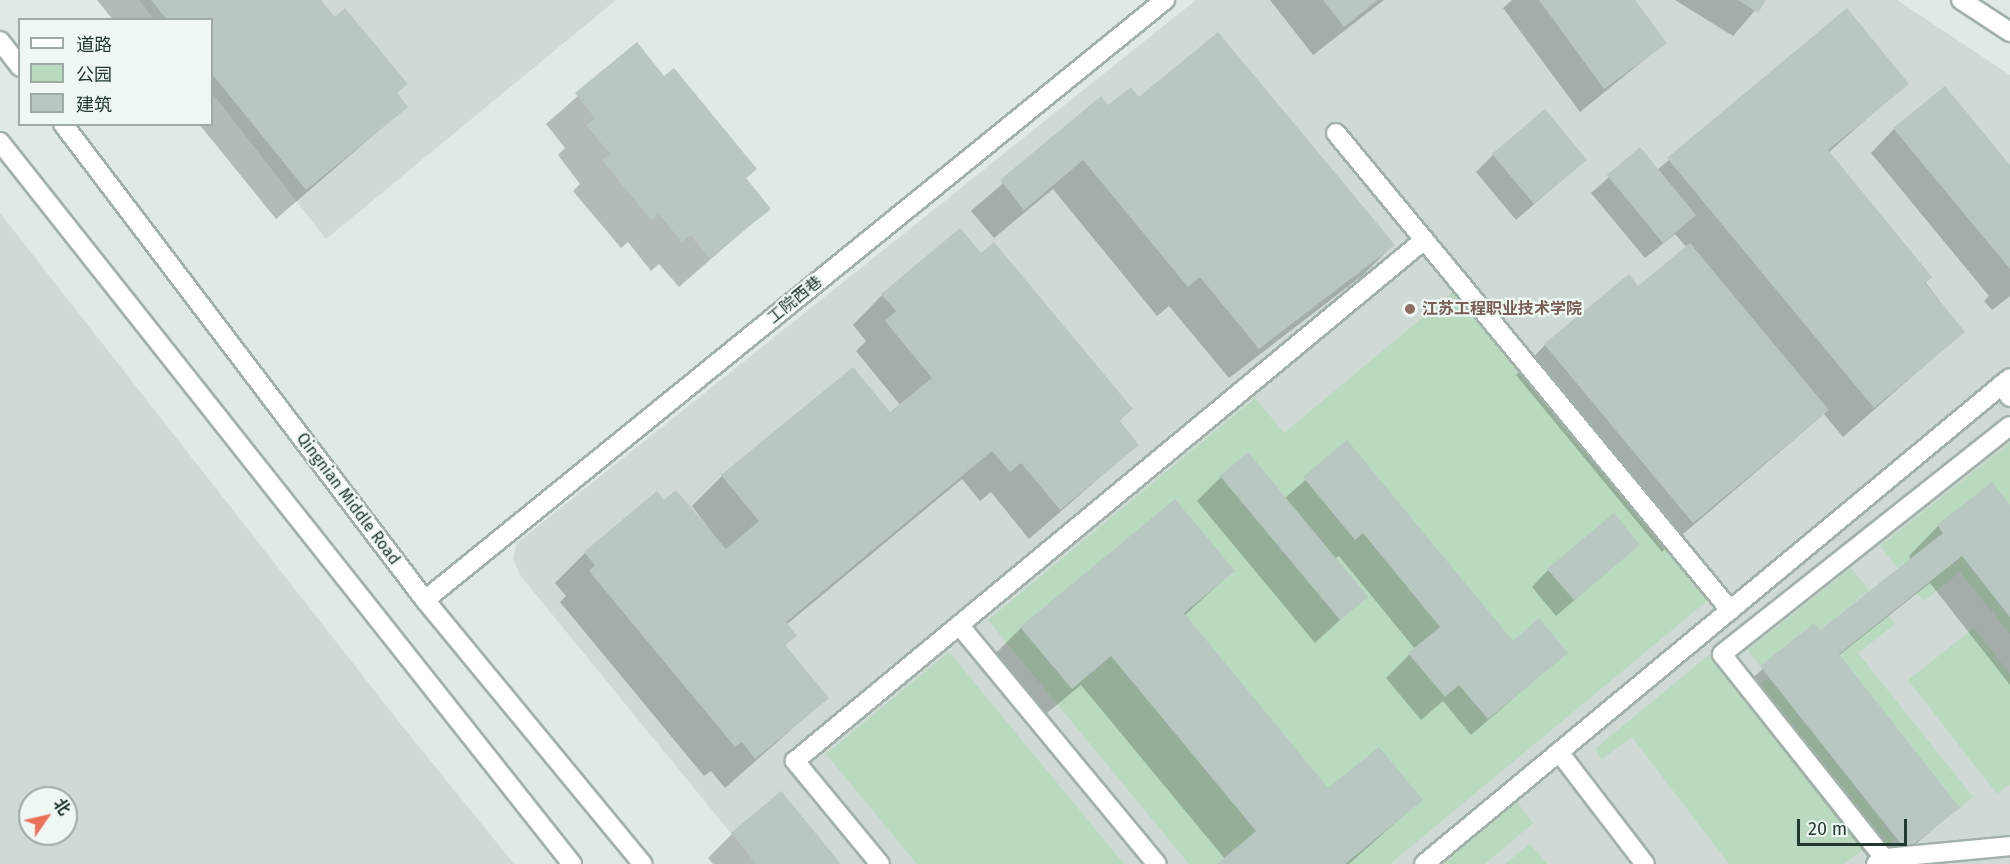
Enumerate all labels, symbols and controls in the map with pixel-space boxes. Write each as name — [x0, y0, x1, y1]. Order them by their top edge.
legend — [18, 18, 213, 126]
text: 道路 — [76, 34, 112, 56]
text: 公园 — [76, 64, 112, 86]
text: 建筑 — [76, 94, 112, 116]
street label: 工院西巷 — [764, 272, 826, 328]
place label: 江苏工程职业技术学院 — [1422, 299, 1582, 319]
marker: 江苏工程职业技术学院 — [1403, 302, 1417, 316]
street label: Qingnian Middle Road — [292, 429, 404, 569]
north arrow — [18, 786, 78, 846]
text: 北 — [49, 795, 74, 819]
scale bar — [1800, 807, 1910, 845]
text: 20 m — [1808, 818, 1847, 840]

